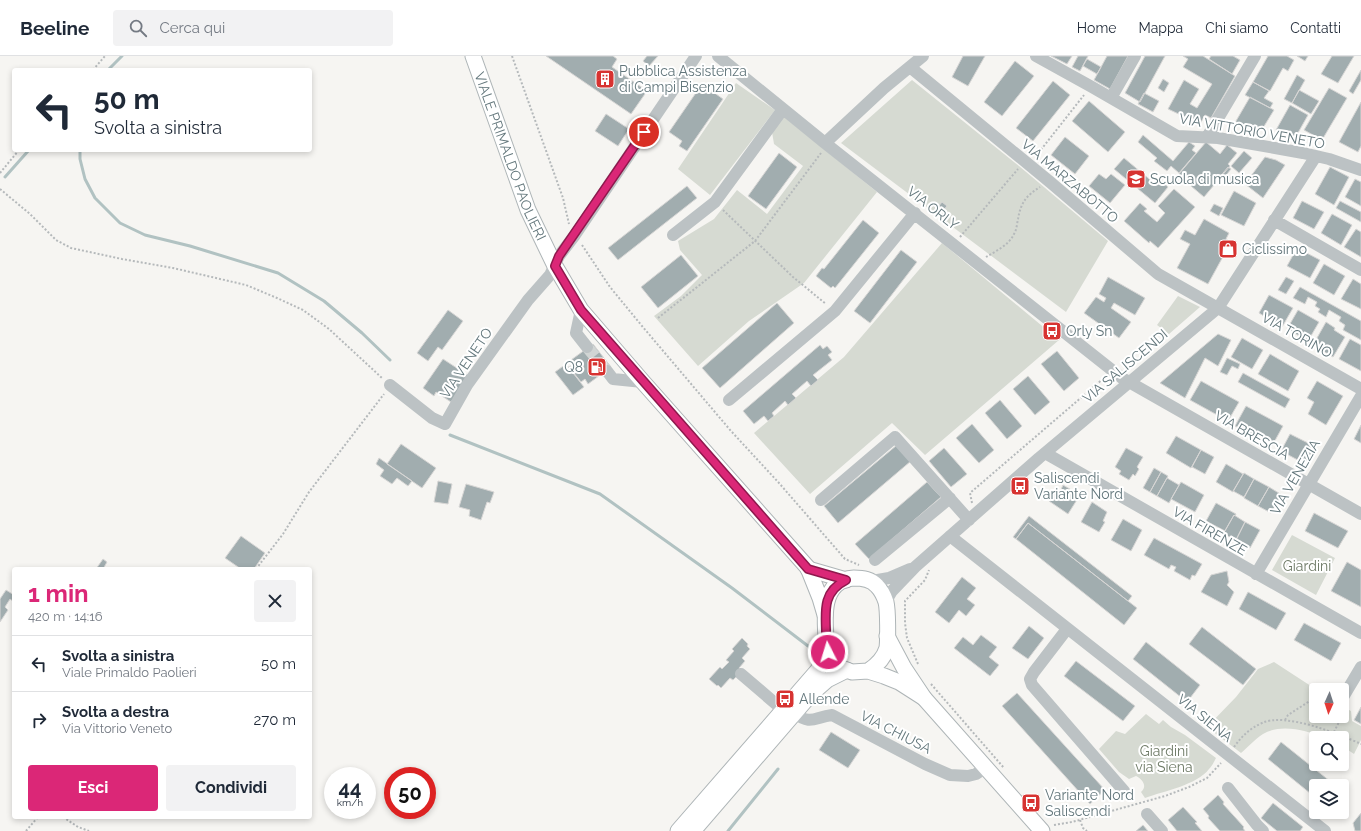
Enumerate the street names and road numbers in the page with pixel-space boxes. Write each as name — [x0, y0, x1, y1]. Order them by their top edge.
street label: VIALE PRIMALDO PAOLIERI — [471, 70, 549, 243]
street label: VIA VITTORIO VENETO — [1178, 110, 1326, 152]
street label: VIA MARZABOTTO — [1018, 136, 1122, 226]
street label: VIA ORLY — [904, 183, 962, 233]
street label: VIA TORINO — [1259, 309, 1335, 361]
street label: VIA VENETO — [437, 325, 495, 401]
street label: VIA SALISCENDI — [1079, 326, 1171, 406]
street label: VIA BRESCIA — [1212, 407, 1293, 463]
street label: VIA VENEZIA — [1267, 436, 1323, 517]
street label: VIA FIRENZE — [1170, 503, 1250, 559]
street label: VIA SIENA — [1174, 691, 1236, 745]
street label: VIA CHIUSA — [858, 707, 935, 757]

